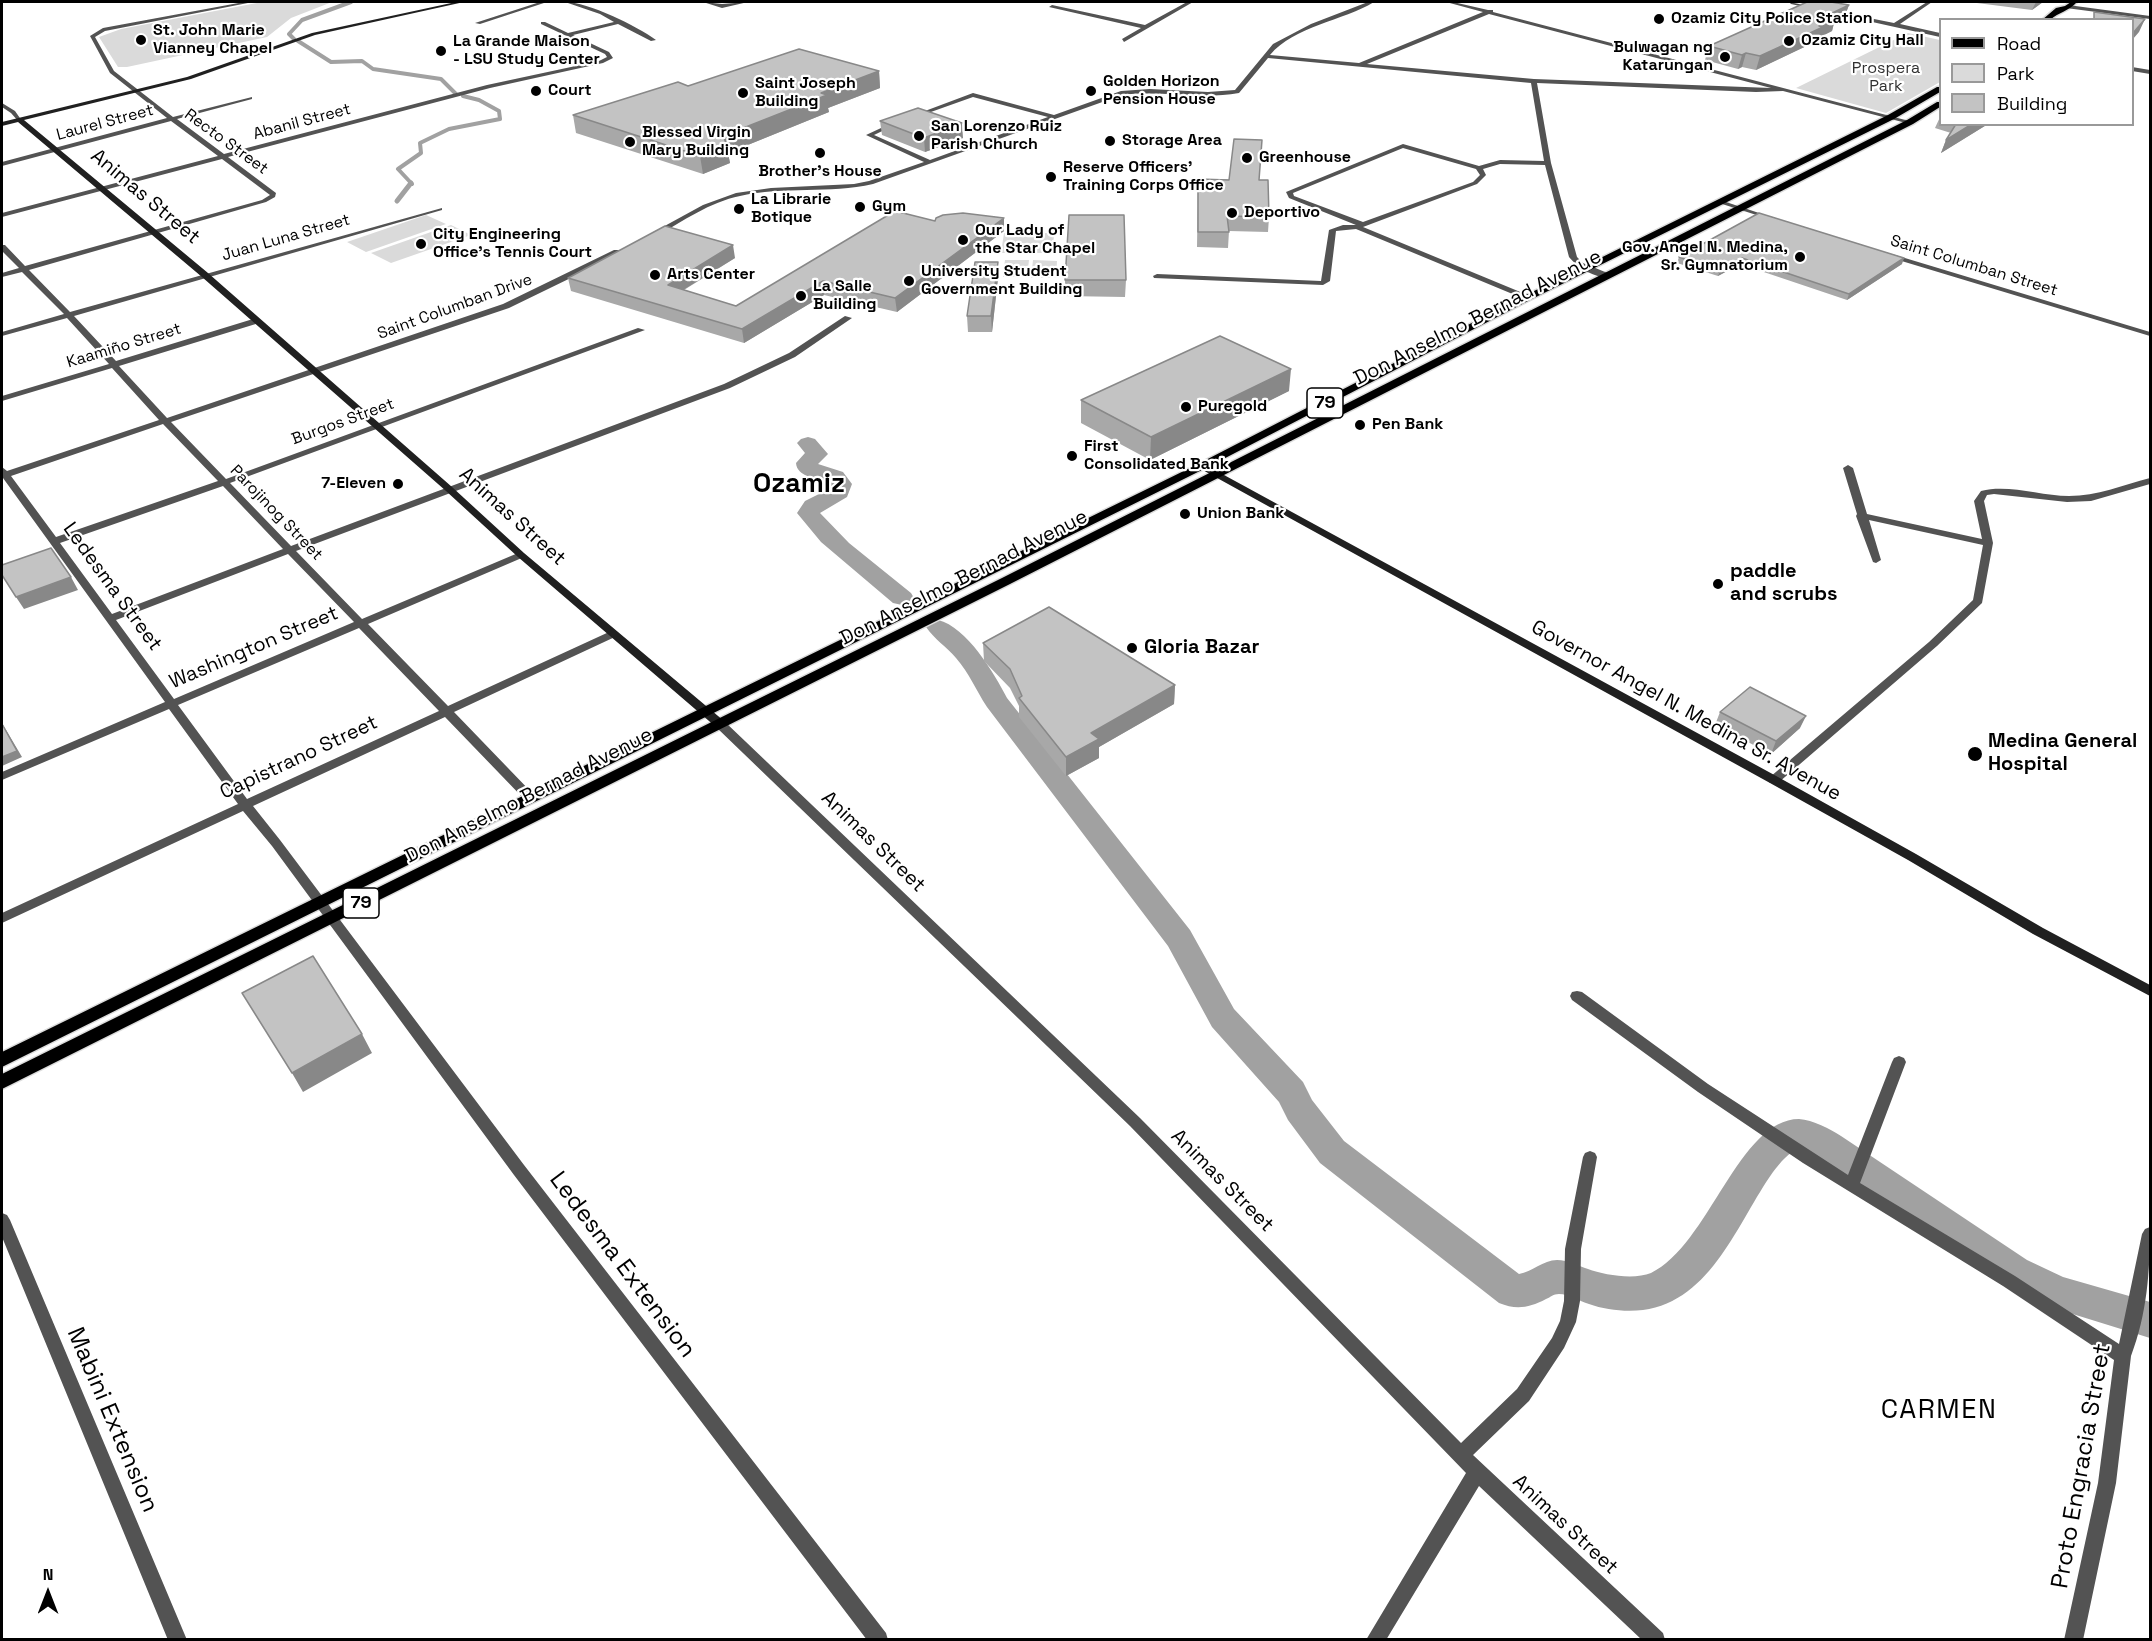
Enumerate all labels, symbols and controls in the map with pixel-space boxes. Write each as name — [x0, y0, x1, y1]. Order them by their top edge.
place label: Ozamiz City Police Station — [1671, 9, 1873, 29]
marker: Ozamiz City Police Station — [1652, 12, 1666, 26]
legend — [1939, 18, 2134, 126]
place label: St. John Marie Vianney Chapel — [153, 21, 272, 59]
place label: Ozamiz City Hall — [1801, 31, 1924, 51]
place label: La Grande Maison - LSU Study Center — [453, 32, 600, 70]
text: Road — [1997, 32, 2041, 55]
marker: St. John Marie Vianney Chapel — [134, 33, 148, 47]
marker: Ozamiz City Hall — [1782, 34, 1796, 48]
place label: Bulwagan ng Katarungan — [1613, 38, 1713, 76]
marker: La Grande Maison - LSU Study Center — [434, 44, 448, 58]
marker: Bulwagan ng Katarungan — [1718, 50, 1732, 64]
park label: Prospera Park — [1852, 59, 1920, 97]
text: Park — [1997, 62, 2034, 85]
place label: Golden Horizon Pension House — [1103, 72, 1220, 110]
place label: Saint Joseph Building — [755, 74, 856, 112]
place label: Court — [548, 81, 592, 101]
marker: Court — [529, 84, 543, 98]
marker: Golden Horizon Pension House — [1084, 84, 1098, 98]
marker: Saint Joseph Building — [736, 86, 750, 100]
text: Building — [1997, 92, 2067, 115]
street label: Abanil Street — [251, 100, 353, 144]
street label: Laurel Street — [54, 101, 156, 145]
street label: Recto Street — [180, 105, 272, 179]
place label: San Lorenzo Ruiz Parish Church — [931, 117, 1062, 155]
place label: Blessed Virgin Mary Building — [642, 123, 751, 161]
marker: San Lorenzo Ruiz Parish Church — [912, 129, 926, 143]
place label: Storage Area — [1122, 131, 1222, 151]
marker: Storage Area — [1103, 134, 1117, 148]
marker: Blessed Virgin Mary Building — [623, 135, 637, 149]
street label: Animas Street — [86, 144, 204, 250]
marker: Brother's House — [813, 146, 827, 160]
place label: Greenhouse — [1259, 148, 1351, 168]
marker: Greenhouse — [1240, 151, 1254, 165]
place label: Reserve Officers' Training Corps Office — [1063, 158, 1224, 196]
place label: Brother's House — [758, 162, 882, 182]
marker: Reserve Officers' Training Corps Office — [1044, 170, 1058, 184]
place label: La Librarie Botique — [751, 190, 831, 228]
place label: Gym — [872, 197, 906, 217]
marker: Gym — [853, 200, 867, 214]
marker: La Librarie Botique — [732, 202, 746, 216]
place label: Deportivo — [1244, 203, 1320, 223]
marker: Deportivo — [1225, 206, 1239, 220]
street label: Juan Luna Street — [220, 211, 352, 265]
place label: Our Lady of the Star Chapel — [975, 221, 1095, 259]
place label: City Engineering Office's Tennis Court — [433, 225, 592, 263]
street label: Saint Columban Street — [1888, 231, 2060, 301]
marker: Our Lady of the Star Chapel — [956, 233, 970, 247]
marker: City Engineering Office's Tennis Court — [414, 237, 428, 251]
place label: Gov. Angel N. Medina, Sr. Gymnatorium — [1622, 238, 1788, 276]
street label: Don Anselmo Bernad Avenue — [1350, 245, 1606, 391]
marker: Gov. Angel N. Medina, Sr. Gymnatorium — [1793, 250, 1807, 264]
place label: University Student Government Building — [921, 262, 1083, 300]
place label: Arts Center — [667, 265, 755, 285]
marker: Arts Center — [648, 268, 662, 282]
street label: Saint Columban Drive — [375, 270, 535, 344]
marker: University Student Government Building — [902, 274, 916, 288]
place label: La Salle Building — [813, 277, 877, 315]
marker: La Salle Building — [794, 289, 808, 303]
street label: Kaamiño Street — [65, 319, 183, 373]
road number: 79 — [1307, 388, 1343, 418]
street label: Burgos Street — [289, 395, 397, 449]
place label: Puregold — [1198, 397, 1267, 417]
marker: Puregold — [1179, 400, 1193, 414]
place label: Pen Bank — [1372, 415, 1443, 435]
marker: Pen Bank — [1353, 418, 1367, 432]
place label: First Consolidated Bank — [1084, 437, 1229, 475]
marker: First Consolidated Bank — [1065, 449, 1079, 463]
street label: Parojinog Street — [226, 461, 326, 565]
street label: Animas Street — [454, 463, 570, 571]
district label: Ozamiz — [753, 469, 845, 501]
place label: 7-Eleven — [321, 474, 386, 494]
marker: 7-Eleven — [391, 477, 405, 491]
place label: Union Bank — [1197, 504, 1284, 524]
street label: Don Anselmo Bernad Avenue — [836, 505, 1092, 651]
marker: Union Bank — [1178, 507, 1192, 521]
street label: Ledesma Street — [57, 518, 167, 656]
place label: paddle and scrubs — [1730, 560, 1837, 607]
marker: paddle and scrubs — [1711, 577, 1725, 591]
street label: Washington Street — [166, 602, 342, 694]
street label: Governor Angel N. Medina Sr. Avenue — [1527, 616, 1845, 806]
place label: Gloria Bazar — [1144, 636, 1259, 660]
marker: Gloria Bazar — [1125, 641, 1139, 655]
street label: Capistrano Street — [216, 711, 382, 805]
street label: Don Anselmo Bernad Avenue — [401, 723, 657, 869]
place label: Medina General Hospital — [1988, 730, 2137, 777]
marker: Medina General Hospital — [1966, 745, 1984, 763]
street label: Animas Street — [816, 786, 930, 898]
road number: 79 — [343, 888, 379, 918]
street label: Animas Street — [1166, 1125, 1278, 1237]
street label: Ledesma Extension — [543, 1166, 701, 1364]
street label: Mabini Extension — [60, 1323, 164, 1517]
street label: Proto Engracia Street — [2046, 1341, 2118, 1591]
district label: CARMEN — [1881, 1395, 1997, 1427]
street label: Animas Street — [1507, 1470, 1623, 1580]
north arrow — [18, 1563, 78, 1623]
text: N — [43, 1564, 53, 1585]

